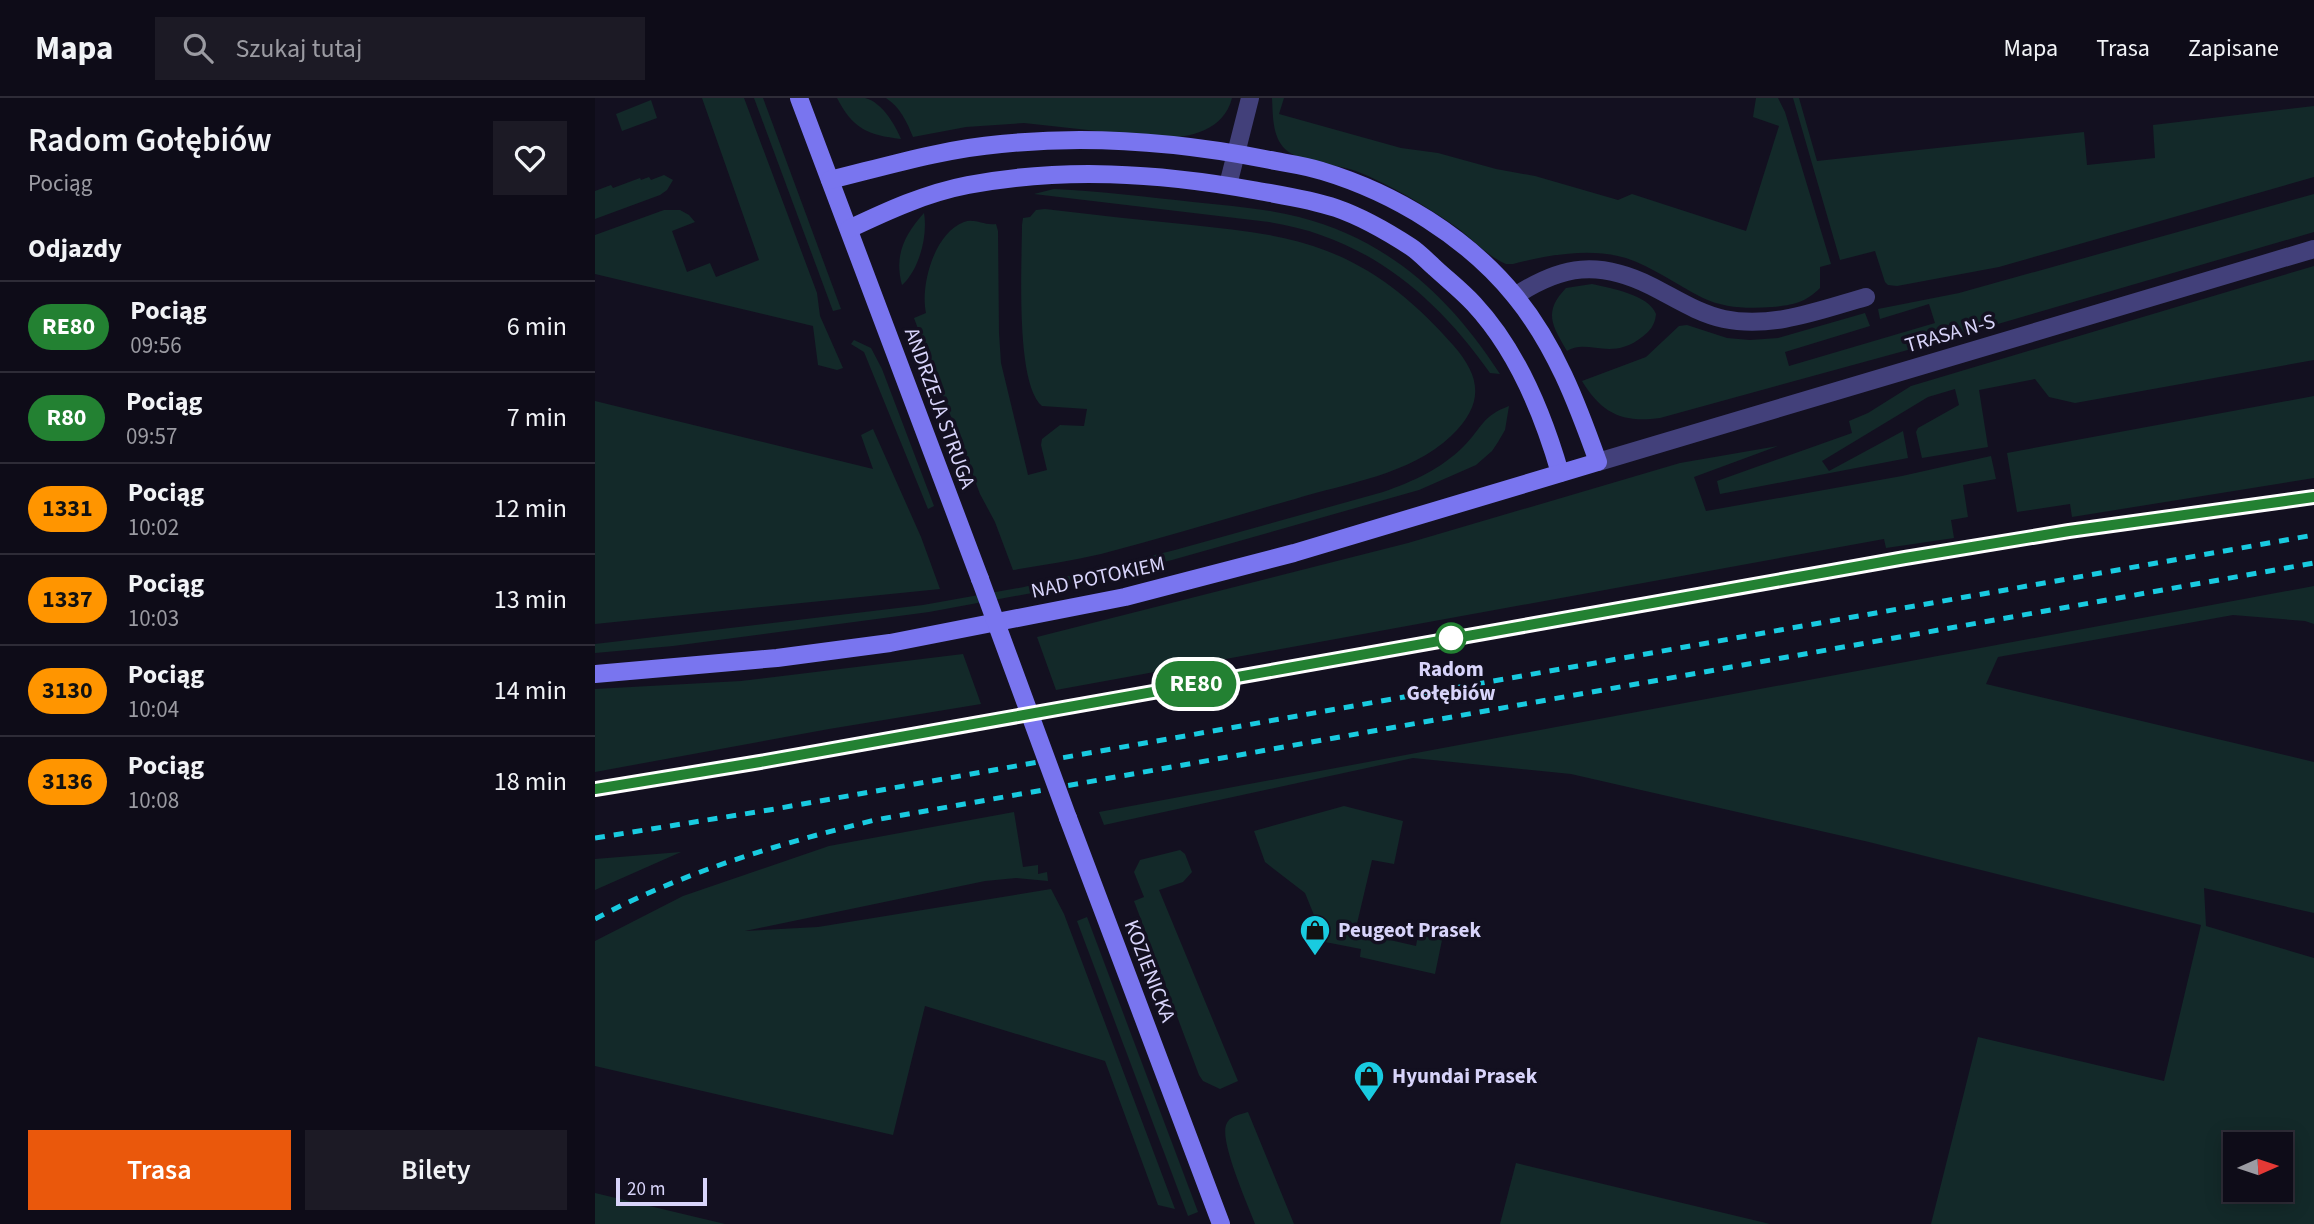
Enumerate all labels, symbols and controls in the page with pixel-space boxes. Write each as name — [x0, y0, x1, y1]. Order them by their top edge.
search box — [155, 17, 645, 80]
text: Mapa — [35, 25, 113, 72]
icon: search — [179, 29, 217, 67]
text: Szukaj tutaj — [235, 30, 362, 67]
text: Mapa — [2004, 31, 2058, 66]
text: Trasa — [2096, 31, 2150, 66]
text: Zapisane — [2188, 31, 2279, 66]
text: Radom Gołębiów — [28, 117, 272, 164]
button: heart — [493, 121, 567, 195]
text: Pociąg — [28, 167, 92, 200]
text: Odjazdy — [28, 230, 122, 267]
text: Pociąg — [130, 292, 207, 329]
street label: TRASA N-S — [1901, 306, 1999, 360]
text: 6 min — [507, 308, 567, 345]
text: RE80 — [42, 309, 95, 344]
street label: ANDRZEJA STRUGA — [897, 323, 983, 493]
text: 09:56 — [130, 329, 182, 362]
text: Pociąg — [126, 383, 202, 420]
text: 7 min — [507, 399, 567, 436]
text: R80 — [46, 400, 87, 435]
text: 09:57 — [126, 420, 177, 453]
text: Pociąg — [128, 474, 204, 511]
text: 12 min — [494, 490, 567, 527]
text: 1331 — [42, 491, 93, 526]
text: 10:02 — [128, 511, 179, 544]
street label: NAD POTOKIEM — [1028, 548, 1168, 606]
text: Pociąg — [128, 565, 204, 602]
text: 13 min — [494, 581, 567, 618]
text: 1337 — [42, 582, 93, 617]
text: 10:03 — [128, 602, 179, 635]
marker: Radom Gołębiów — [1436, 623, 1466, 653]
place label: Radom Gołębiów — [1406, 654, 1496, 708]
text: Pociąg — [128, 656, 204, 693]
line badge: RE80 — [1147, 661, 1245, 707]
text: RE80 — [1169, 666, 1223, 701]
text: 14 min — [494, 672, 567, 709]
text: 3130 — [42, 673, 93, 708]
text: 10:04 — [128, 693, 179, 726]
text: Pociąg — [128, 747, 204, 784]
text: 18 min — [494, 763, 567, 800]
text: 3136 — [42, 764, 93, 799]
text: 10:08 — [128, 784, 179, 817]
shop icon: Peugeot Prasek — [1298, 913, 1332, 957]
street label: KOZIENICKA — [1117, 915, 1184, 1027]
place label: Peugeot Prasek — [1338, 915, 1481, 945]
shop icon: Hyundai Prasek — [1352, 1059, 1386, 1103]
place label: Hyundai Prasek — [1392, 1061, 1538, 1091]
button: Trasa — [28, 1130, 291, 1210]
button: Bilety — [305, 1130, 567, 1210]
north arrow — [2223, 1132, 2293, 1202]
map controls — [2223, 1132, 2293, 1202]
scale bar — [616, 1175, 707, 1207]
text: 20 m — [627, 1176, 665, 1203]

